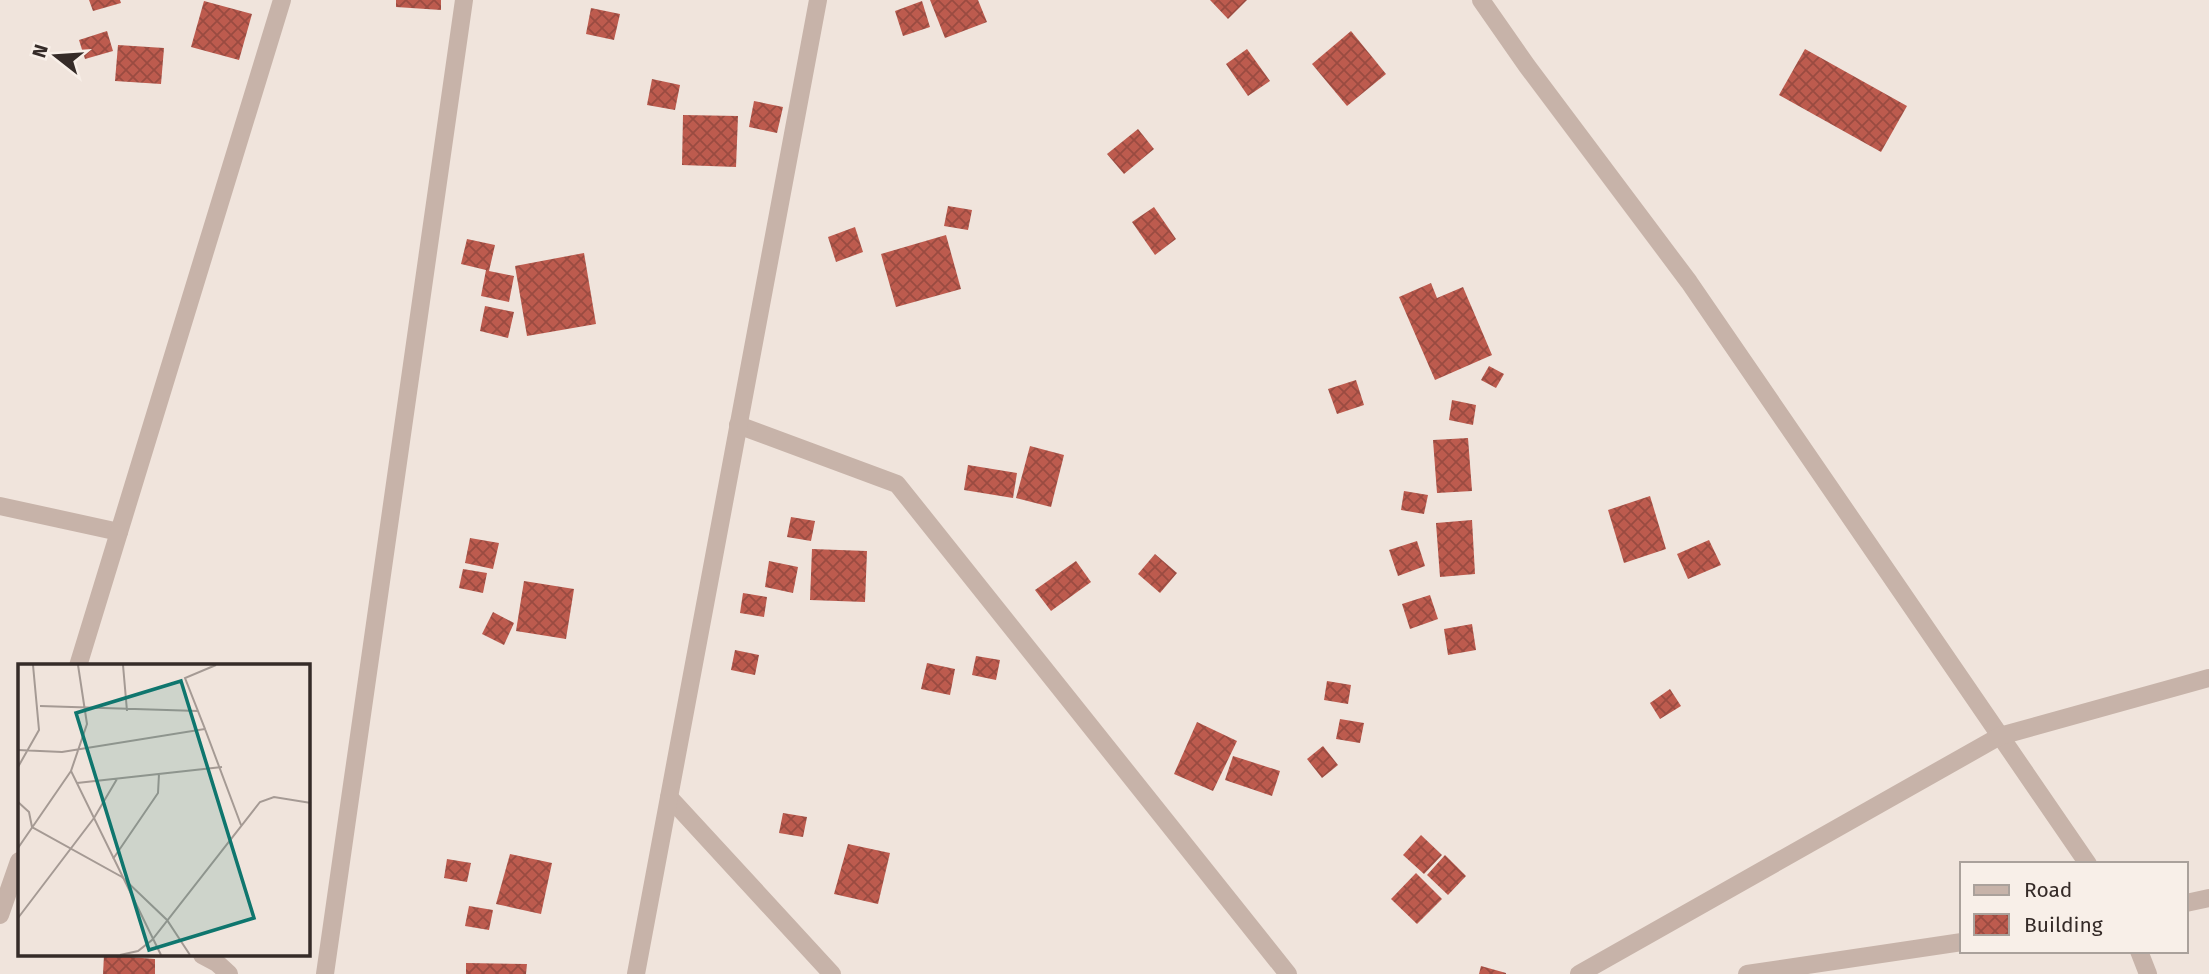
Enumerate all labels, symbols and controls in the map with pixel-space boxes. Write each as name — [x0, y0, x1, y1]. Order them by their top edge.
north arrow — [21, 21, 91, 91]
text: N — [27, 42, 53, 61]
inset map — [18, 664, 310, 956]
legend — [1960, 862, 2188, 953]
text: Road — [2024, 877, 2072, 903]
text: Building — [2024, 912, 2103, 938]

